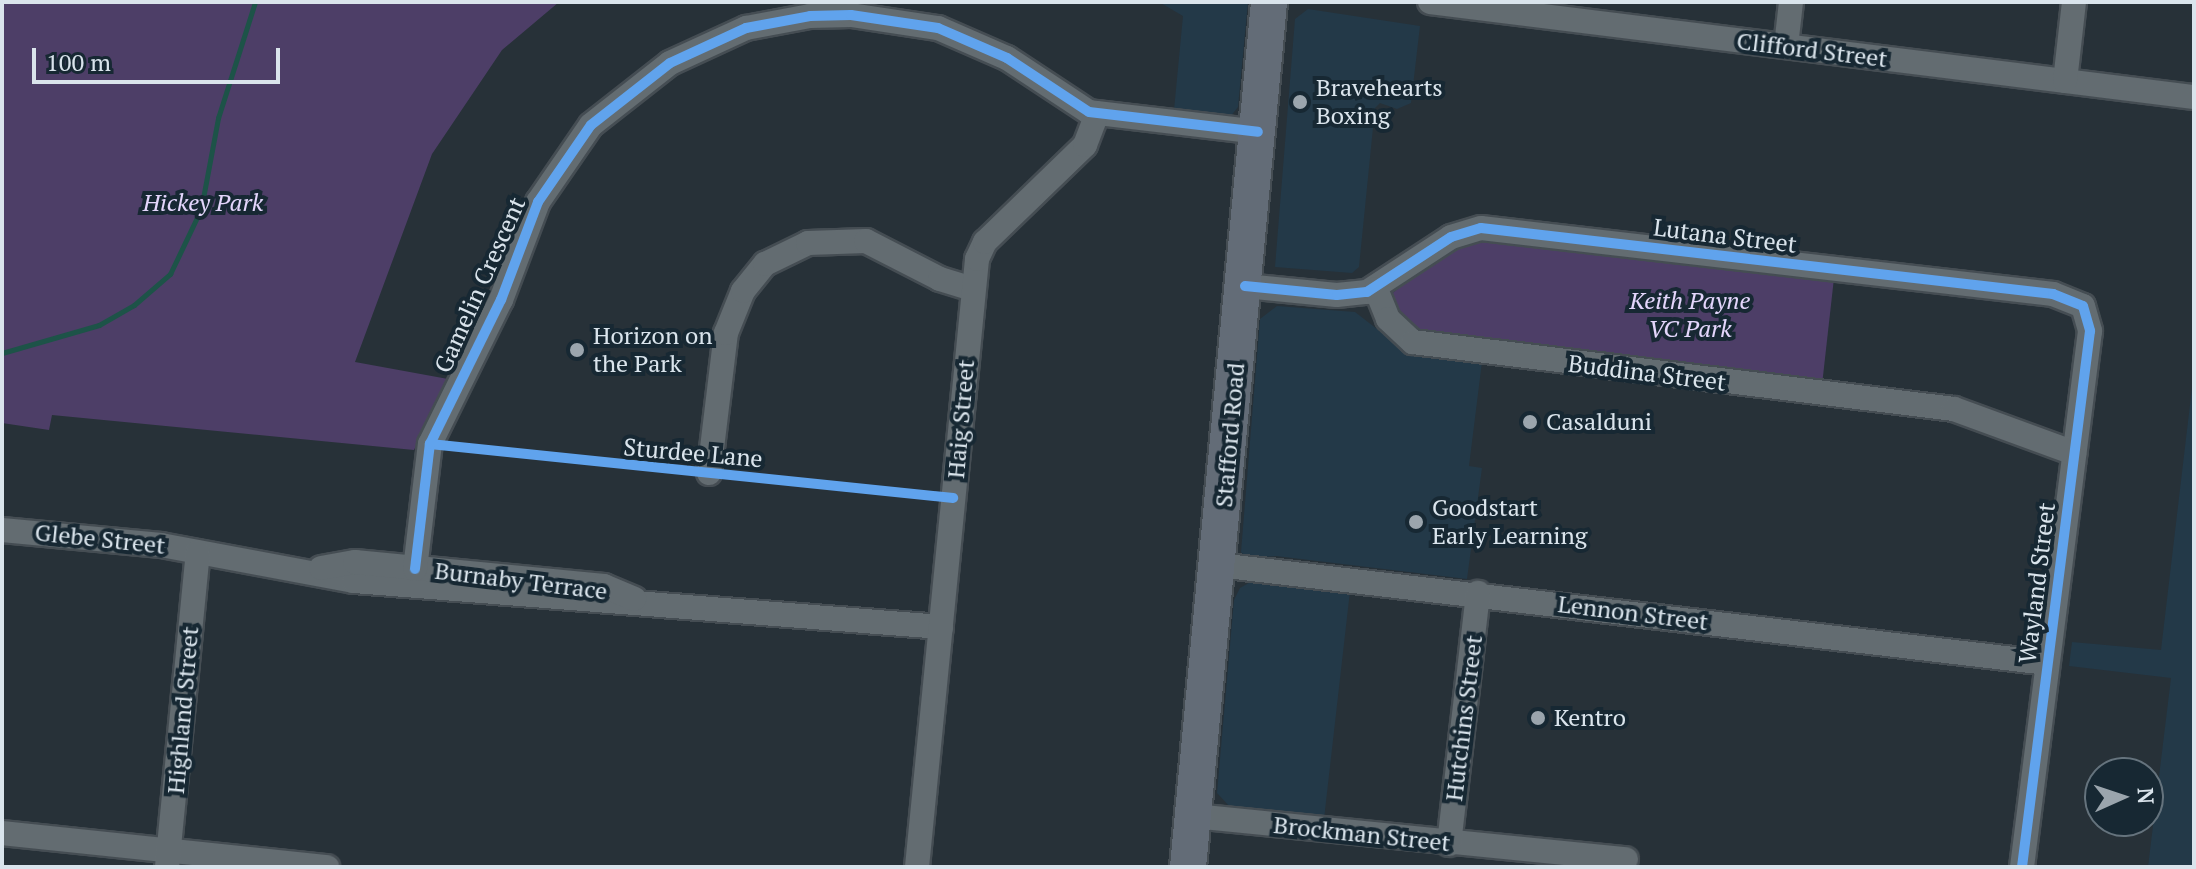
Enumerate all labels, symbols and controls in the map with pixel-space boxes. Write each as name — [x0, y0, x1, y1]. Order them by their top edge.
street label: Clifford Street — [1735, 26, 1889, 74]
scale bar — [36, 32, 284, 82]
text: 100 m — [46, 46, 111, 78]
place label: Bravehearts Boxing — [1316, 74, 1443, 130]
marker: Bravehearts Boxing — [1291, 93, 1309, 111]
park label: Hickey Park — [143, 189, 263, 217]
street label: Gamelin Crescent — [428, 193, 532, 377]
street label: Lutana Street — [1652, 213, 1798, 259]
park label: Keith Payne VC Park — [1630, 287, 1750, 343]
place label: Horizon on the Park — [593, 322, 712, 378]
marker: Horizon on the Park — [568, 341, 586, 359]
street label: Buddina Street — [1567, 349, 1727, 397]
street label: Haig Street — [941, 358, 981, 480]
street label: Stafford Road — [1209, 361, 1251, 509]
place label: Casalduni — [1546, 408, 1652, 436]
marker: Casalduni — [1521, 413, 1539, 431]
street label: Sturdee Lane — [622, 433, 764, 473]
place label: Goodstart Early Learning — [1432, 494, 1587, 550]
street label: Wayland Street — [2013, 501, 2061, 665]
marker: Goodstart Early Learning — [1407, 513, 1425, 531]
street label: Glebe Street — [33, 518, 167, 560]
street label: Burnaby Terrace — [433, 556, 609, 606]
street label: Lennon Street — [1556, 589, 1710, 637]
street label: Highland Street — [161, 625, 205, 795]
street label: Hutchins Street — [1440, 633, 1488, 803]
place label: Kentro — [1554, 704, 1626, 732]
marker: Kentro — [1529, 709, 1547, 727]
north arrow — [2084, 757, 2164, 837]
text: N — [2132, 787, 2161, 805]
street label: Brockman Street — [1272, 810, 1452, 858]

